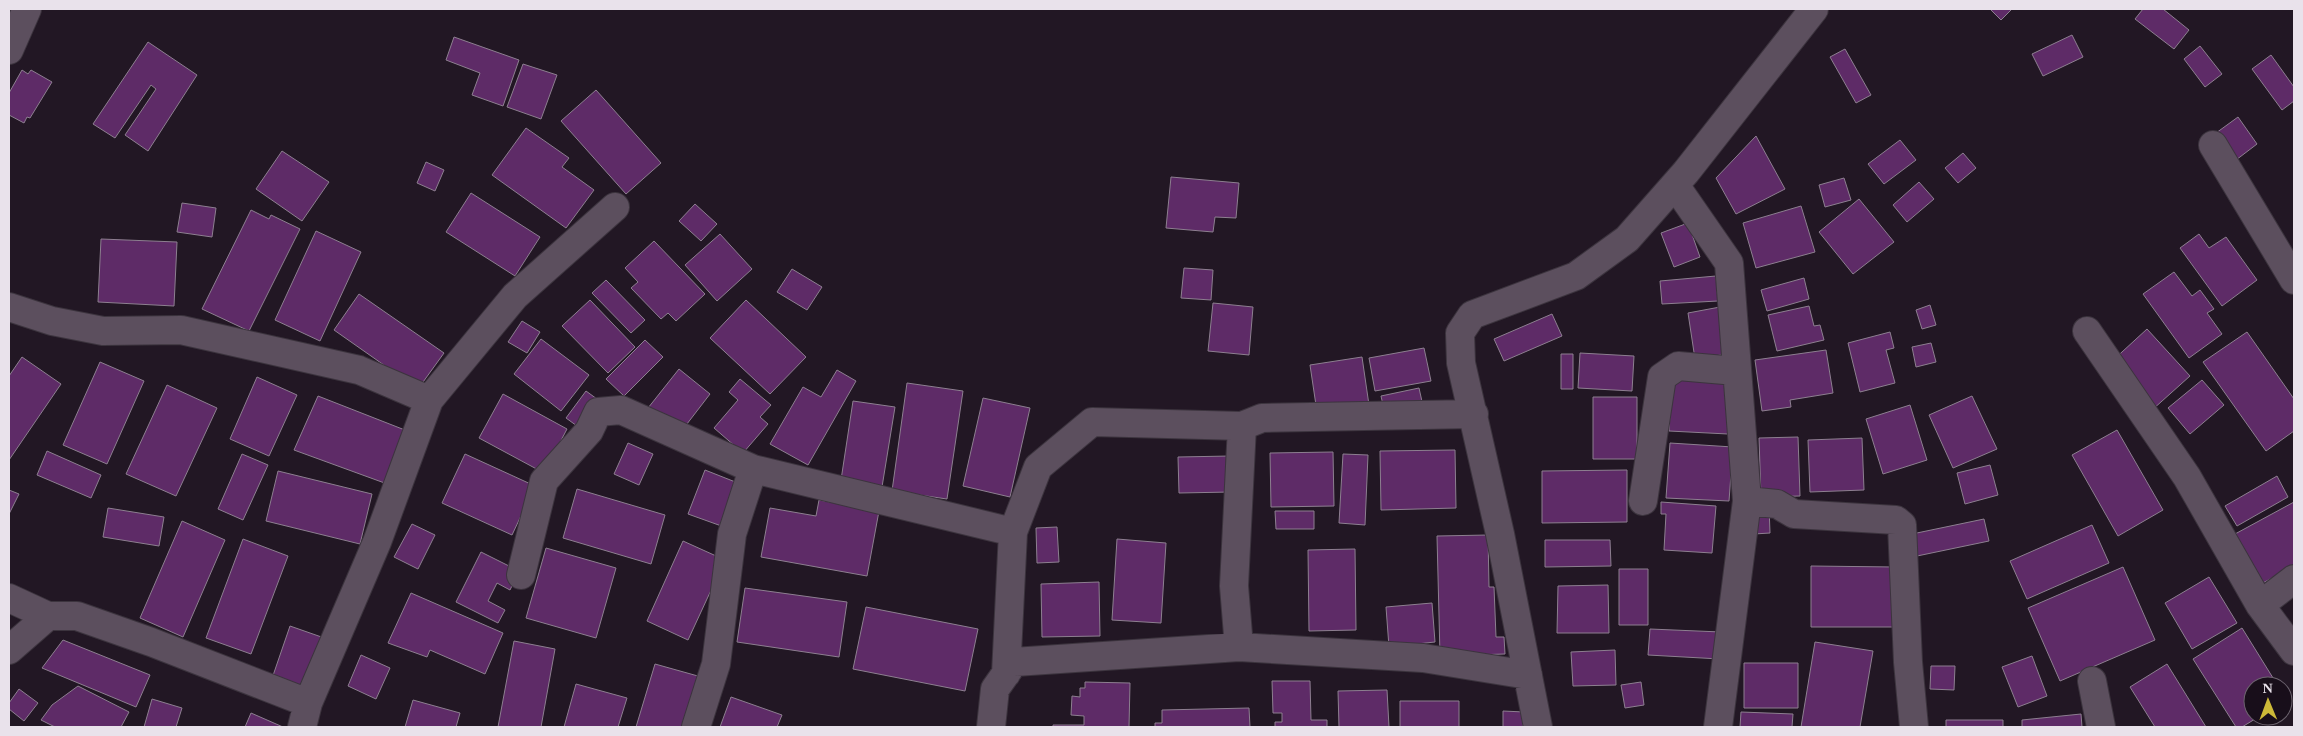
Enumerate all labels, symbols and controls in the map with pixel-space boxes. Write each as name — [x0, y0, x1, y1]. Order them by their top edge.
north arrow — [2243, 676, 2293, 726]
text: N — [2263, 681, 2273, 696]

